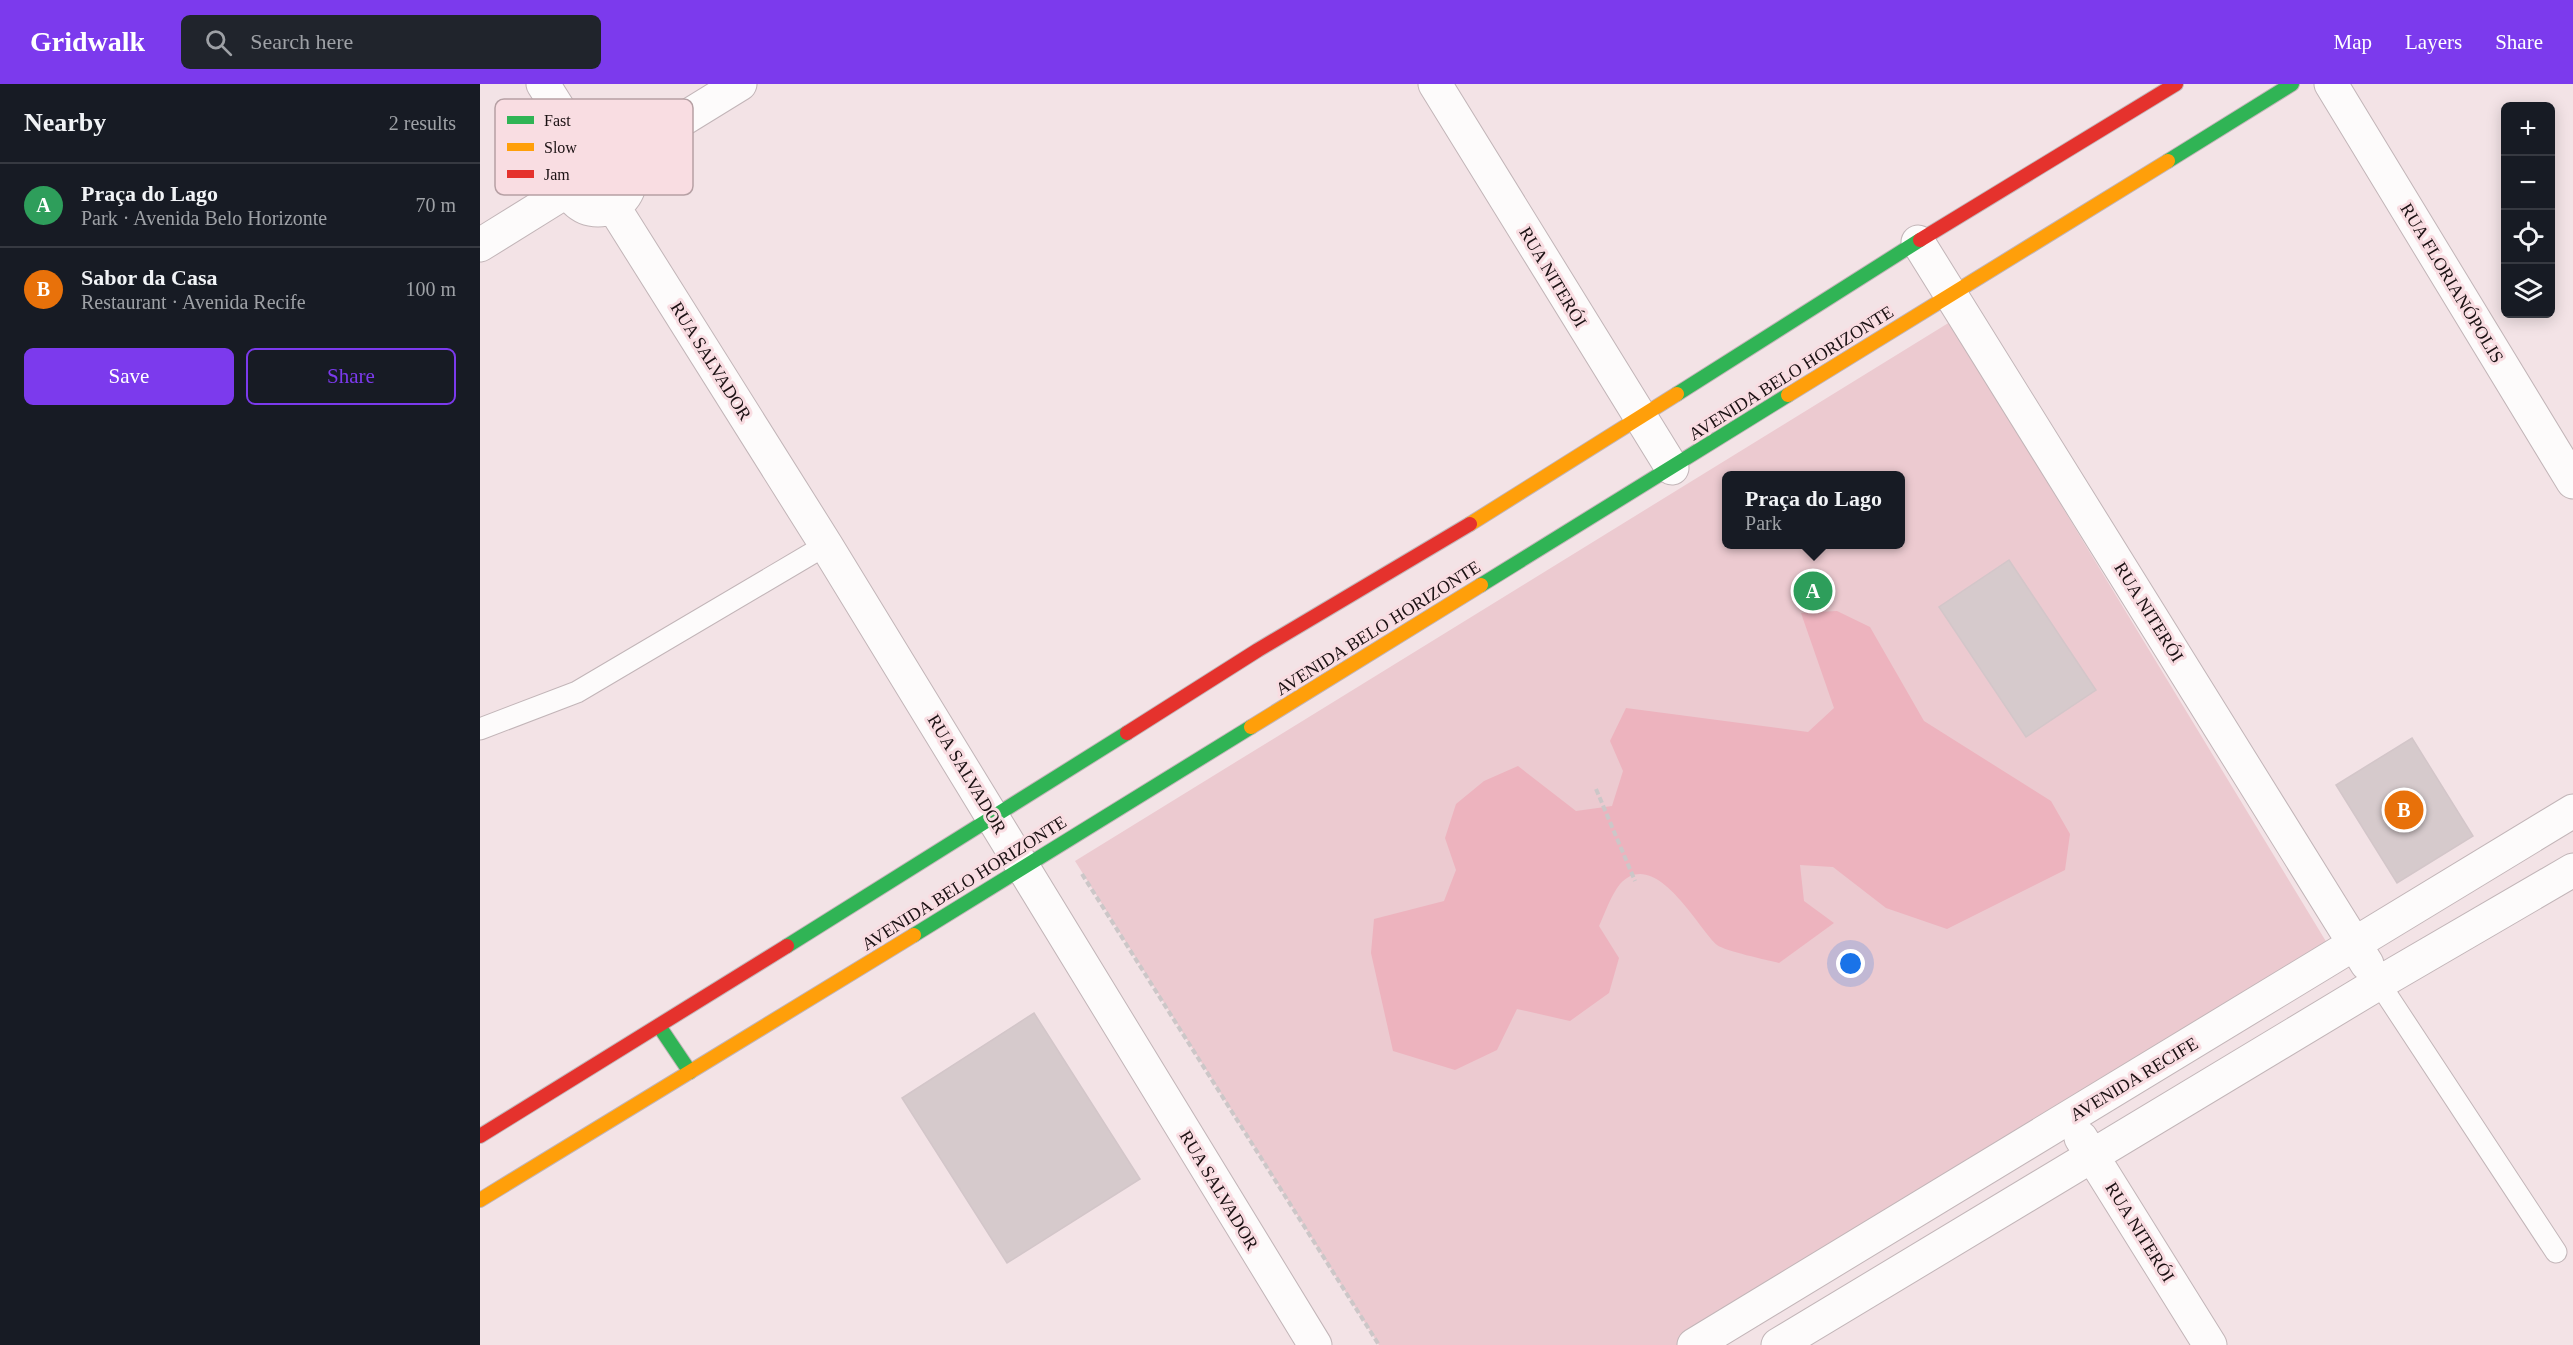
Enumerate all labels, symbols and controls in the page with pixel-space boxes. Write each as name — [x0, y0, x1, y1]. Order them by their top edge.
search box — [181, 15, 601, 69]
text: Gridwalk — [30, 26, 145, 57]
icon: search — [202, 26, 235, 59]
text: Search here — [250, 29, 353, 54]
text: Map — [2334, 30, 2372, 54]
text: Layers — [2405, 30, 2462, 54]
text: Share — [2495, 30, 2543, 54]
legend — [495, 99, 693, 195]
map controls — [2501, 102, 2555, 318]
button: + — [2501, 102, 2555, 156]
text: Nearby — [24, 108, 106, 137]
text: 2 results — [389, 112, 456, 134]
text: Fast — [544, 112, 571, 129]
text: Slow — [544, 139, 577, 156]
button: − — [2501, 156, 2555, 210]
text: Jam — [544, 166, 570, 183]
text: Praça do Lago — [81, 181, 218, 206]
text: A — [36, 194, 51, 216]
text: 70 m — [415, 194, 456, 216]
street label: RUA FLORIANÓPOLIS — [2396, 199, 2508, 366]
text: Park · Avenida Belo Horizonte — [81, 207, 327, 229]
button: locate — [2501, 210, 2555, 264]
street label: RUA NITERÓI — [1515, 223, 1592, 331]
button: layers — [2501, 264, 2555, 318]
text: Sabor da Casa — [81, 265, 218, 290]
text: B — [37, 278, 50, 300]
text: 100 m — [405, 278, 456, 300]
text: Restaurant · Avenida Recife — [81, 291, 306, 313]
street label: RUA SALVADOR — [667, 298, 755, 424]
street label: AVENIDA BELO HORIZONTE — [1685, 302, 1897, 444]
button: Save — [24, 348, 234, 405]
button: Share — [246, 348, 456, 405]
popup — [1722, 471, 1905, 549]
text: Praça do Lago — [1745, 486, 1882, 511]
text: Park — [1745, 512, 1782, 534]
street label: AVENIDA BELO HORIZONTE — [1272, 557, 1484, 699]
street label: RUA NITERÓI — [2110, 558, 2188, 665]
pin: A — [1794, 568, 1832, 614]
street label: RUA SALVADOR — [924, 711, 1010, 837]
pin: B — [2384, 788, 2424, 832]
street label: AVENIDA BELO HORIZONTE — [858, 812, 1070, 954]
your location — [1836, 949, 1865, 978]
street label: AVENIDA RECIFE — [2067, 1033, 2201, 1125]
street label: RUA SALVADOR — [1176, 1127, 1262, 1253]
street label: RUA NITERÓI — [2101, 1178, 2179, 1285]

